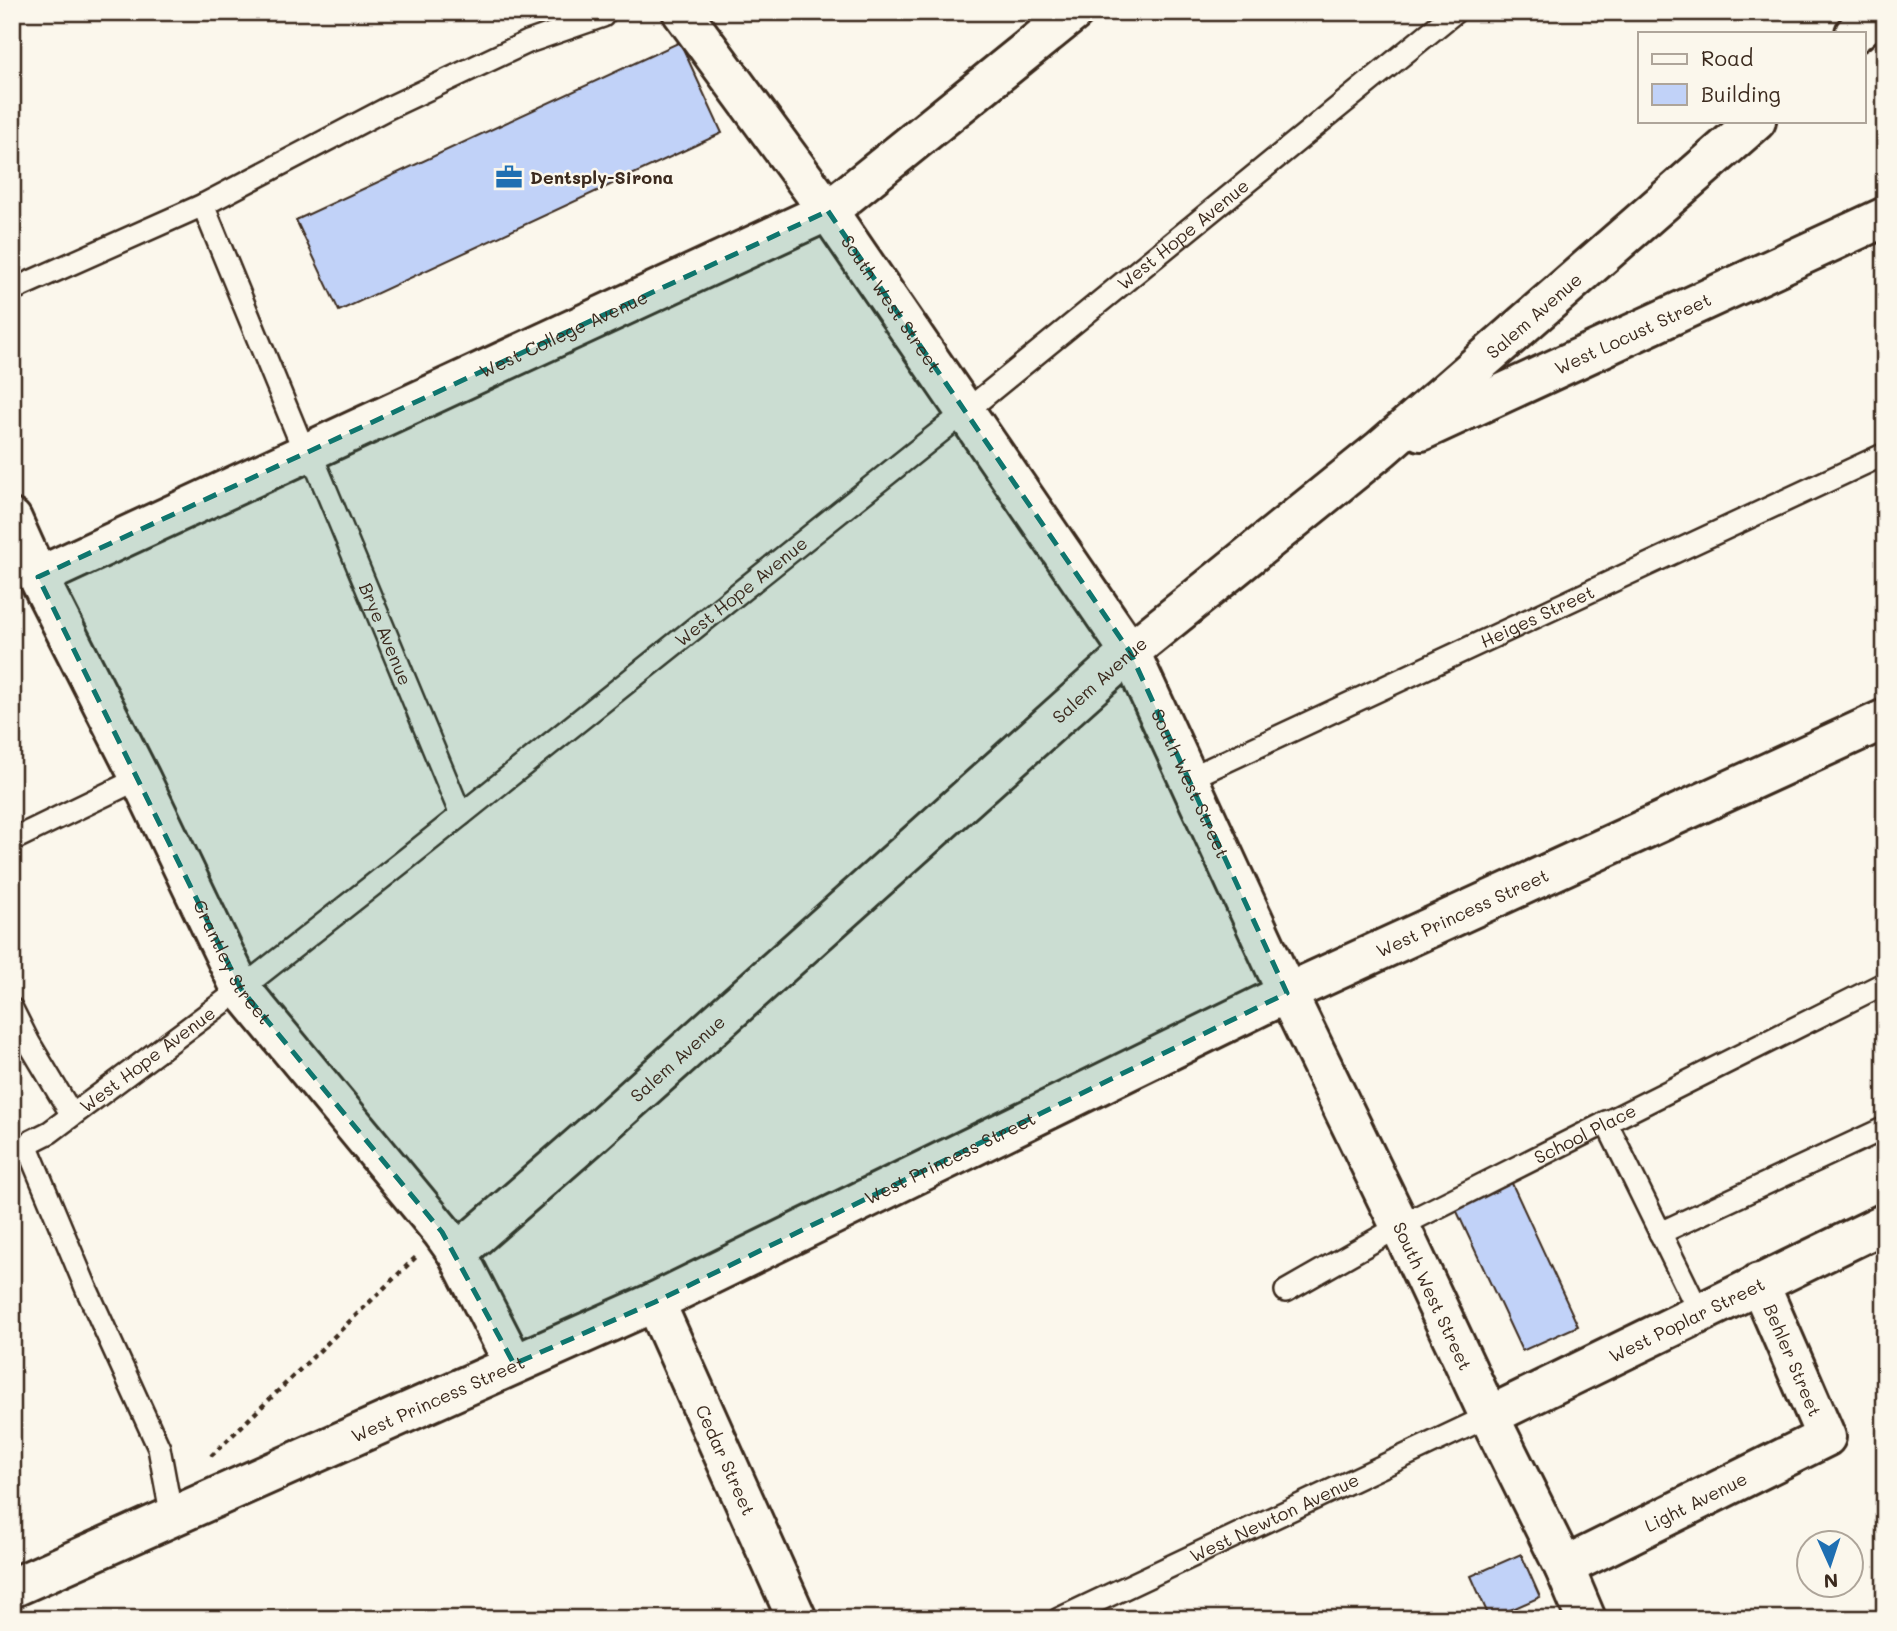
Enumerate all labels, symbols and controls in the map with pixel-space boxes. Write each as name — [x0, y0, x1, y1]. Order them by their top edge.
legend — [1638, 32, 1866, 122]
text: Road — [1701, 44, 1753, 71]
text: Building — [1701, 80, 1781, 107]
office icon: Dentsply-Sirona — [494, 162, 524, 192]
place label: Dentsply-Sirona — [530, 165, 674, 189]
street label: West Hope Avenue — [1112, 173, 1254, 295]
street label: South West Street — [836, 230, 947, 377]
street label: Salem Avenue — [1481, 267, 1587, 364]
street label: West College Avenue — [475, 284, 651, 383]
street label: West Locust Street — [1550, 287, 1715, 380]
street label: West Hope Avenue — [670, 531, 812, 652]
street label: Brye Avenue — [354, 579, 418, 689]
street label: Heiges Street — [1476, 579, 1598, 653]
street label: Salem Avenue — [1047, 631, 1152, 728]
street label: South West Street — [1146, 705, 1235, 862]
street label: West Princess Street — [1372, 863, 1552, 963]
street label: Grantley Street — [188, 896, 277, 1029]
street label: West Hope Avenue — [75, 1001, 220, 1118]
street label: Salem Avenue — [625, 1009, 730, 1107]
street label: School Place — [1530, 1098, 1640, 1169]
street label: West Princess Street — [860, 1106, 1039, 1210]
street label: South West Street — [1388, 1218, 1478, 1374]
street label: West Poplar Street — [1605, 1272, 1768, 1368]
street label: Behler Street — [1758, 1300, 1828, 1420]
street label: West Princess Street — [347, 1350, 528, 1448]
street label: Cedar Street — [690, 1401, 761, 1519]
street label: Light Avenue — [1640, 1466, 1751, 1537]
street label: West Newton Avenue — [1186, 1467, 1363, 1568]
north arrow — [1796, 1530, 1866, 1600]
text: N — [1823, 1569, 1839, 1594]

